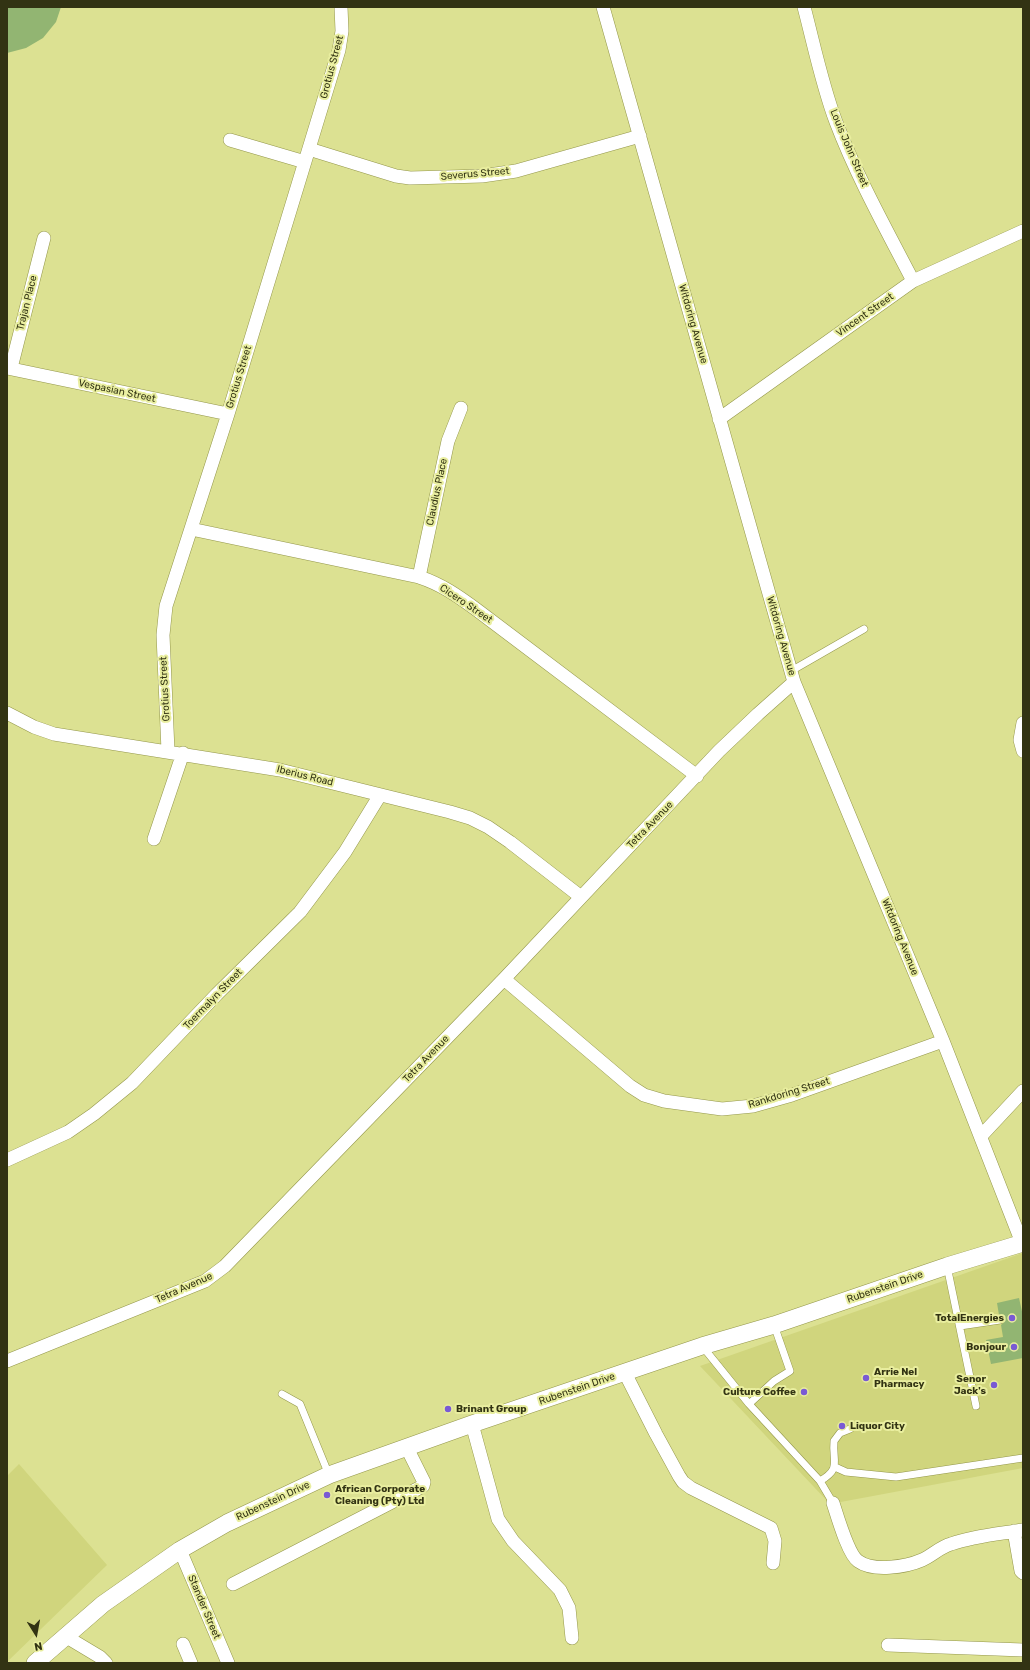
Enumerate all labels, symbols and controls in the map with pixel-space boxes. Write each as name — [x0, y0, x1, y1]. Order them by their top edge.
street label: Grotius Street — [318, 34, 346, 100]
street label: Louis John Street — [827, 108, 871, 188]
street label: Severus Street — [440, 165, 510, 183]
street label: Trajan Place — [14, 274, 40, 332]
street label: Witdoring Avenue — [676, 283, 710, 365]
street label: Vincent Street — [834, 291, 896, 339]
street label: Grotius Street — [224, 344, 254, 410]
street label: Vespasian Street — [77, 377, 157, 405]
street label: Claudius Place — [424, 457, 450, 527]
street label: Cicero Street — [437, 582, 495, 626]
street label: Witdoring Avenue — [764, 595, 798, 677]
street label: Grotius Street — [157, 656, 173, 722]
street label: Iberius Road — [276, 763, 334, 789]
street label: Tetra Avenue — [624, 799, 676, 851]
street label: Witdoring Avenue — [879, 897, 921, 977]
street label: Toermalyn Street — [181, 966, 245, 1032]
street label: Tetra Avenue — [400, 1033, 452, 1085]
street label: Rankdoring Street — [747, 1075, 831, 1111]
street label: Rubenstein Drive — [845, 1268, 925, 1306]
street label: Tetra Avenue — [154, 1270, 214, 1306]
place label: TotalEnergies — [935, 1312, 1004, 1324]
marker: TotalEnergies — [1007, 1313, 1017, 1323]
place label: Bonjour — [966, 1341, 1006, 1353]
marker: Bonjour — [1009, 1342, 1019, 1352]
place label: Arrie Nel Pharmacy — [874, 1366, 924, 1390]
street label: Rubenstein Drive — [537, 1370, 617, 1408]
marker: Arrie Nel Pharmacy — [861, 1373, 871, 1383]
place label: Senor Jack's — [954, 1373, 986, 1396]
marker: Senor Jack's — [989, 1380, 999, 1390]
place label: Culture Coffee — [723, 1386, 796, 1398]
marker: Culture Coffee — [799, 1387, 809, 1397]
place label: Brinant Group — [456, 1403, 526, 1415]
marker: Brinant Group — [443, 1404, 453, 1414]
place label: Liquor City — [850, 1420, 905, 1432]
marker: Liquor City — [837, 1421, 847, 1431]
street label: Rubenstein Drive — [234, 1479, 312, 1523]
place label: African Corporate Cleaning (Pty) Ltd — [335, 1483, 425, 1506]
marker: African Corporate Cleaning (Pty) Ltd — [322, 1490, 332, 1500]
street label: Stander Street — [185, 1573, 223, 1641]
north arrow — [16, 1614, 56, 1654]
text: N — [33, 1639, 44, 1653]

